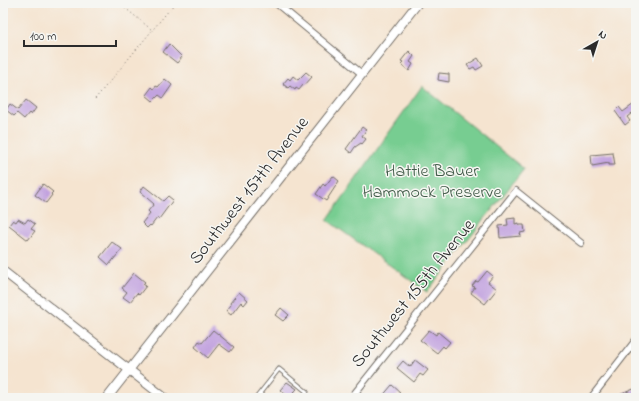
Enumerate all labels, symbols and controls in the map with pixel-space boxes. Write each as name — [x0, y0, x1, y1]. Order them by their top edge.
scale bar — [24, 22, 116, 48]
north arrow — [577, 22, 617, 62]
text: N — [595, 26, 611, 44]
text: 100 m — [30, 28, 57, 46]
street label: Southwest 157th Avenue — [184, 111, 317, 271]
park label: Hattie Bauer Hammock Preserve — [362, 159, 503, 206]
street label: Southwest 155th Avenue — [346, 213, 483, 374]

